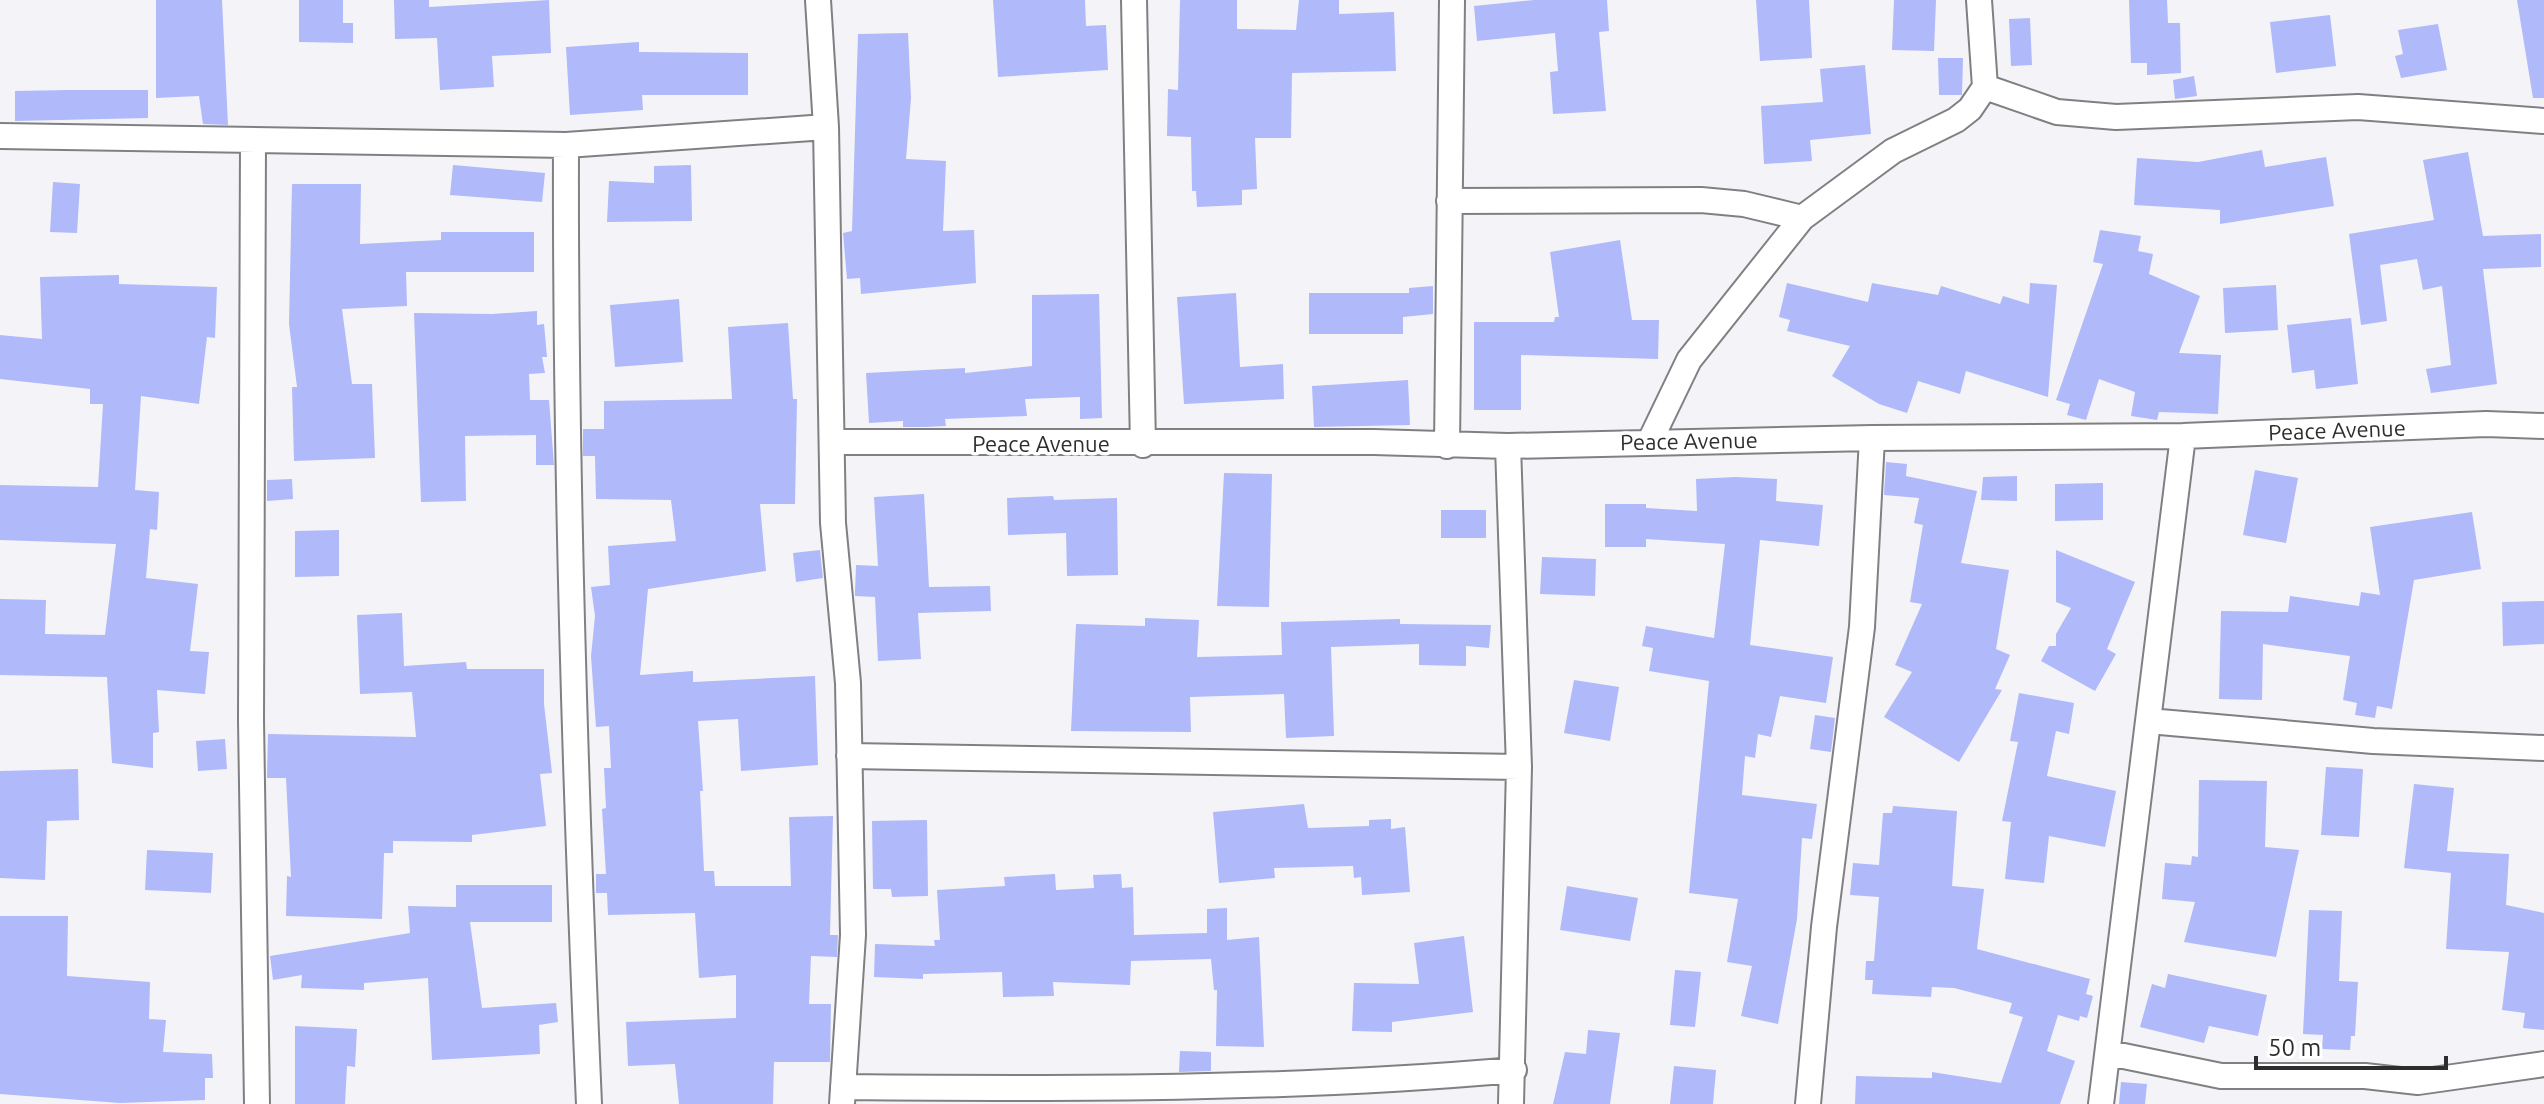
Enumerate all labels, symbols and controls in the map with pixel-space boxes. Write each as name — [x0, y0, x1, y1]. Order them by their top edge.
street label: Peace Avenue — [2268, 415, 2406, 444]
street label: Peace Avenue — [1620, 427, 1758, 454]
street label: Peace Avenue — [972, 431, 1110, 456]
scale bar — [2256, 1020, 2446, 1070]
text: 50 m — [2268, 1034, 2321, 1061]

